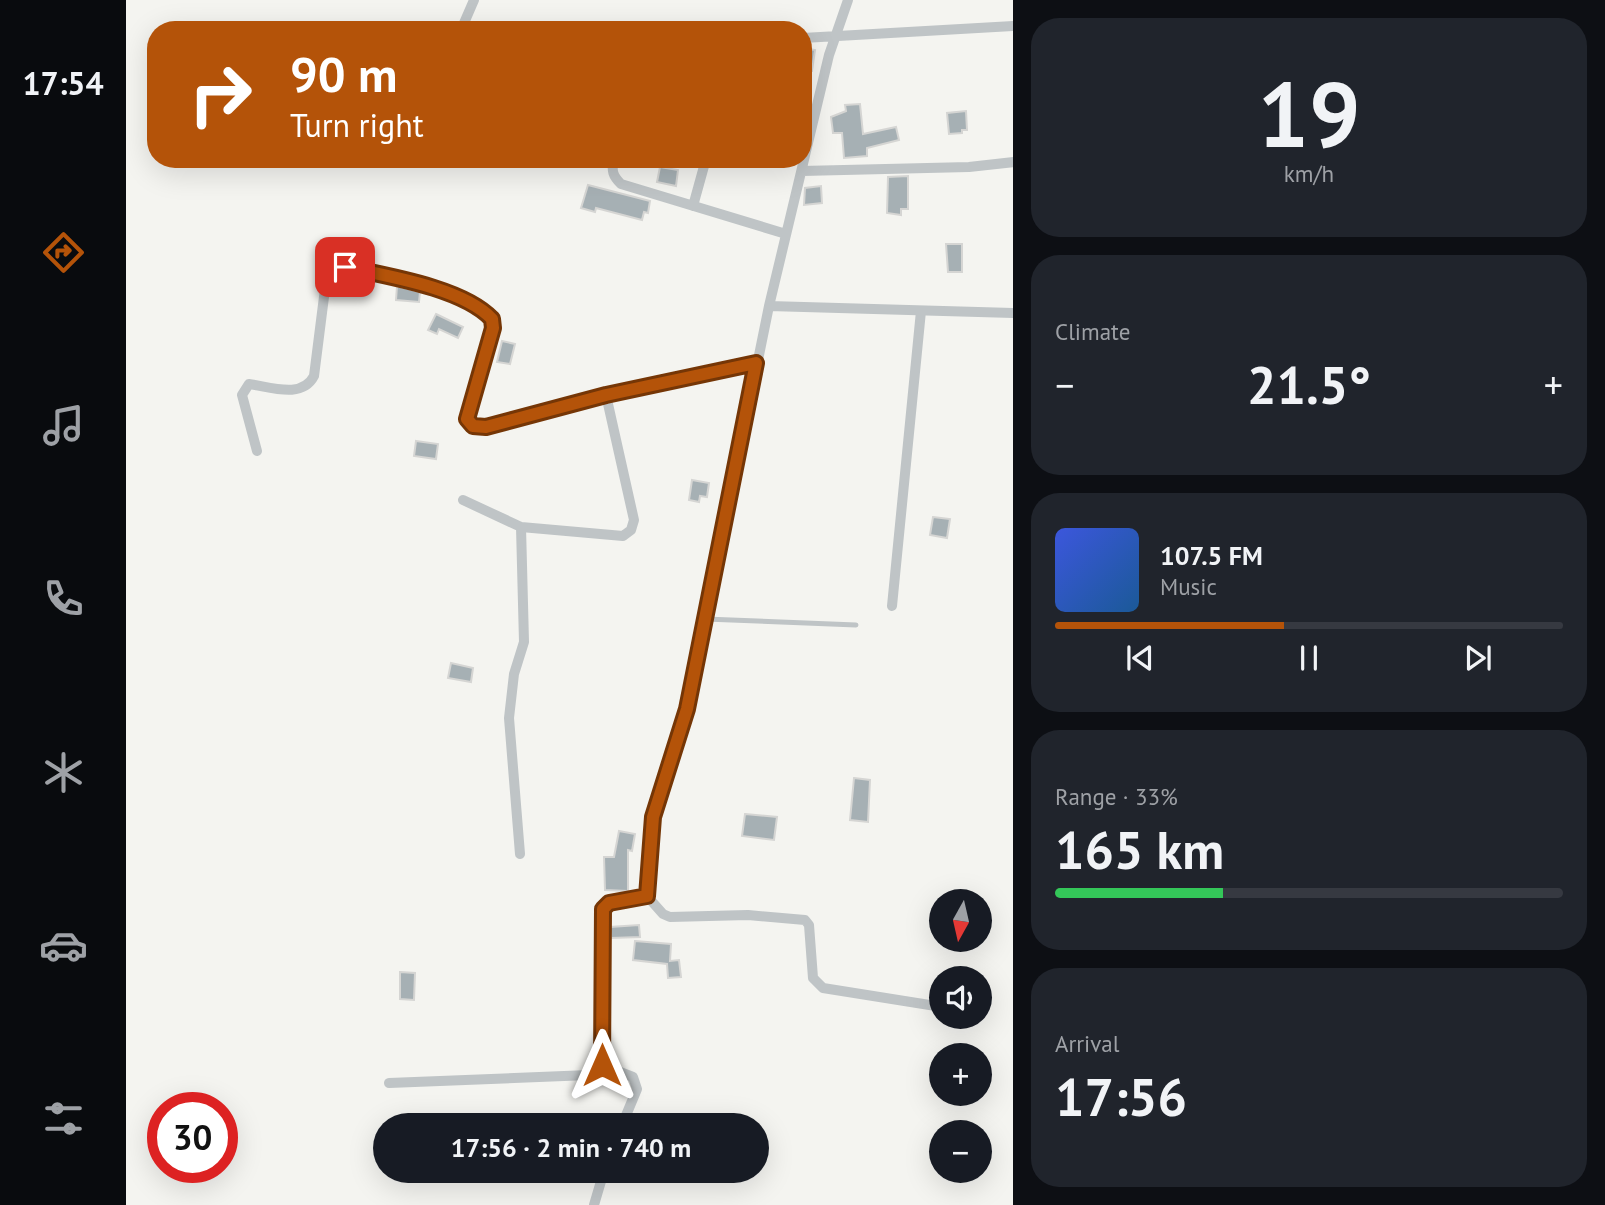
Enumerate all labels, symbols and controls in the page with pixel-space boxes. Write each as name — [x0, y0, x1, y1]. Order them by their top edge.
text: 90 m — [290, 42, 397, 106]
icon: right — [175, 49, 266, 140]
text: 19 — [1257, 54, 1361, 172]
text: 17:54 — [22, 62, 104, 104]
text: Turn right — [290, 104, 424, 146]
text: km/h — [1284, 159, 1334, 188]
icon: directions — [39, 228, 88, 277]
pin — [315, 237, 375, 297]
icon: arrive — [326, 248, 364, 286]
text: Climate — [1055, 317, 1130, 346]
text: 21.5° — [1247, 351, 1371, 418]
text: − — [1055, 360, 1074, 409]
text: + — [1544, 360, 1563, 409]
icon: music — [39, 401, 88, 450]
text: 107.5 FM — [1160, 539, 1263, 572]
text: Music — [1160, 572, 1217, 601]
icon: phone — [39, 574, 88, 623]
icon: previous — [1121, 639, 1159, 677]
icon: pause — [1290, 639, 1328, 677]
icon: next — [1459, 639, 1497, 677]
icon: climate — [39, 748, 88, 797]
text: Range · 33% — [1055, 782, 1178, 811]
text: 165 km — [1055, 816, 1224, 883]
north arrow — [929, 889, 992, 952]
map controls — [929, 889, 992, 1183]
icon: car — [39, 921, 88, 970]
button: sound — [929, 966, 992, 1029]
position arrow — [565, 1028, 639, 1102]
text: Arrival — [1055, 1029, 1119, 1058]
button: + — [929, 1043, 992, 1106]
text: 17:56 — [1055, 1063, 1187, 1130]
speed limit sign: 30 — [147, 1092, 238, 1183]
icon: filters — [39, 1094, 88, 1143]
button: − — [929, 1120, 992, 1183]
text: 17:56 · 2 min · 740 m — [451, 1131, 691, 1164]

